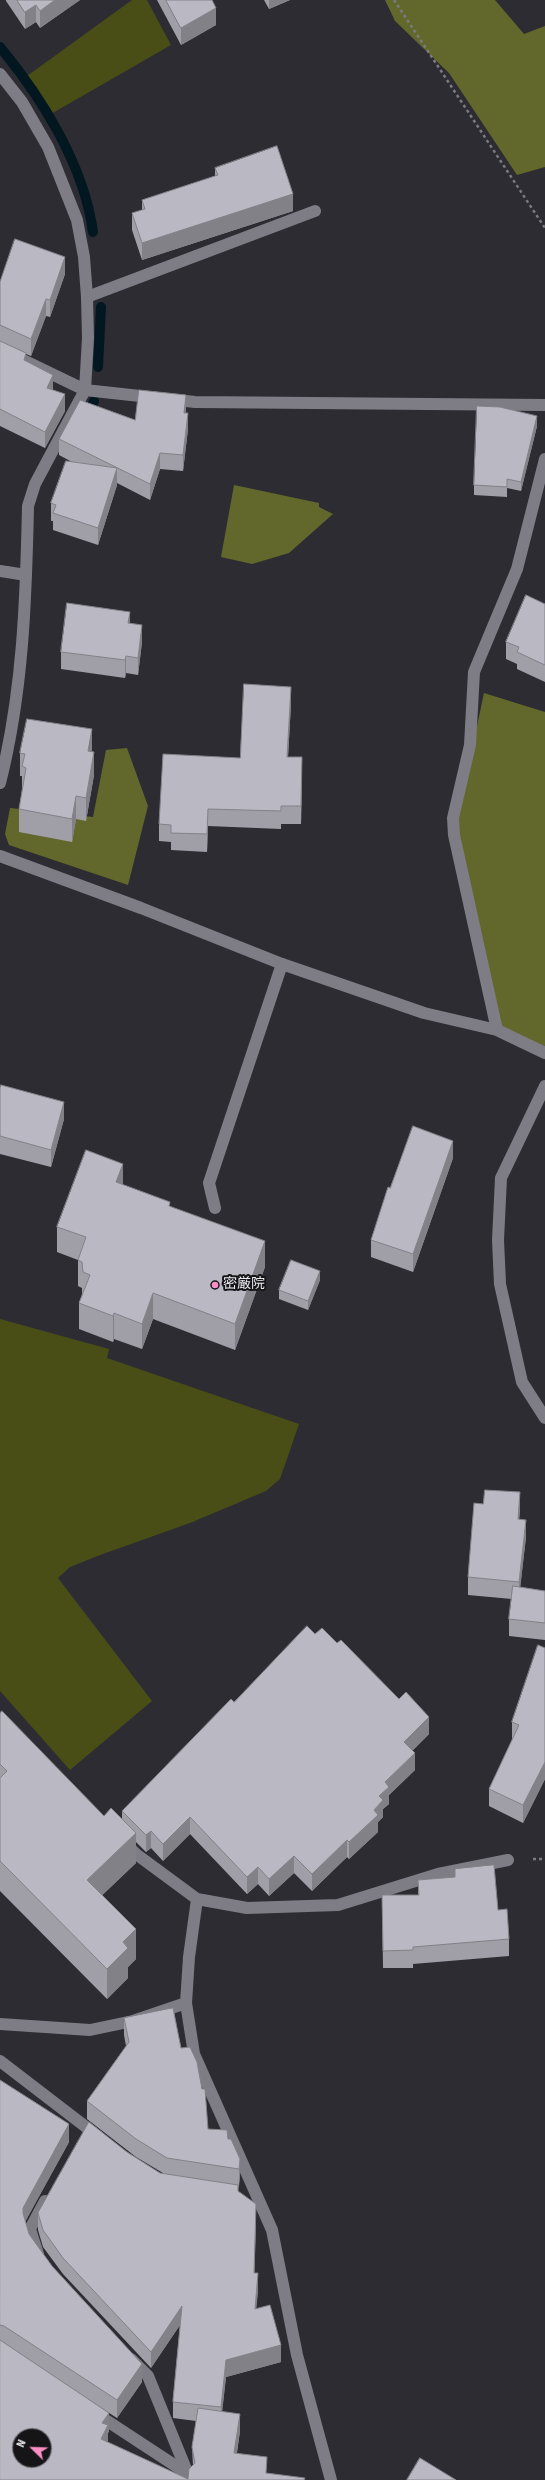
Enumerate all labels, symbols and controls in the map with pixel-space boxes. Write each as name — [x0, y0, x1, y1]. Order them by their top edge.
place label: 密厳院 — [223, 1277, 265, 1293]
marker: 密厳院 — [210, 1280, 220, 1290]
north arrow — [12, 2428, 52, 2468]
text: N — [13, 2437, 30, 2450]

